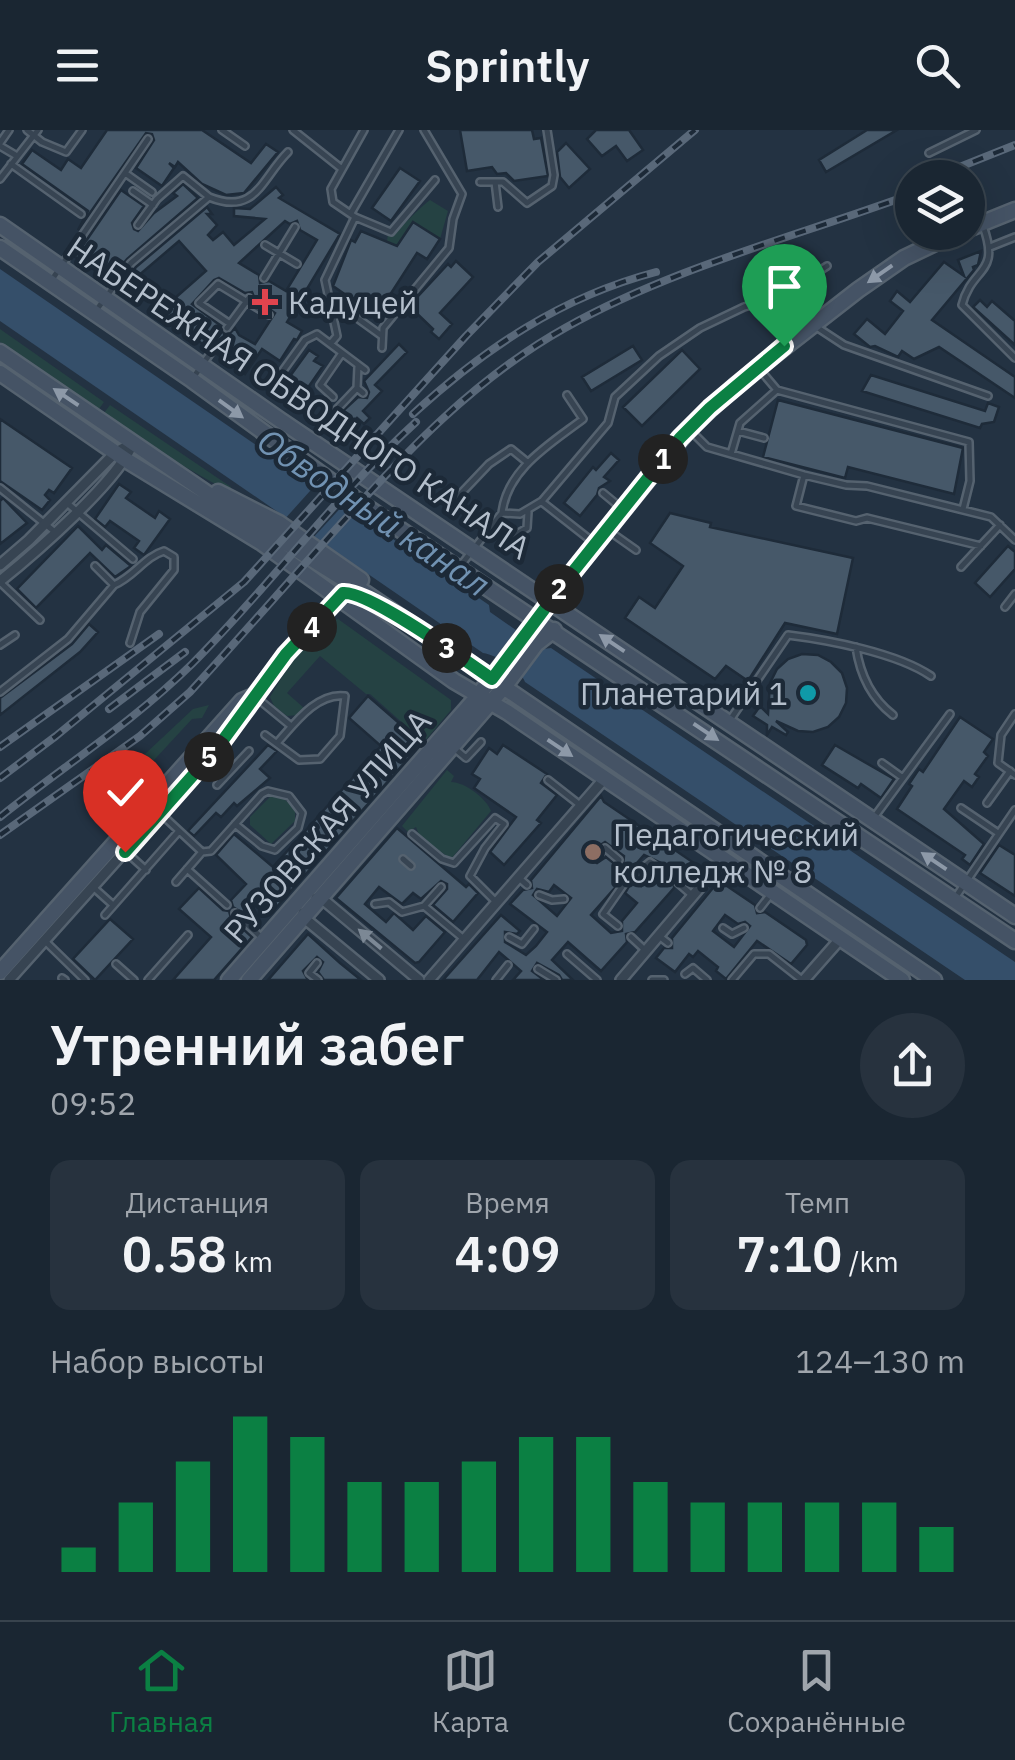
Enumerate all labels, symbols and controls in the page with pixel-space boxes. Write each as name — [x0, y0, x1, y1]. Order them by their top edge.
text: Sprintly — [425, 36, 590, 94]
icon: menu — [50, 38, 105, 93]
icon: search — [910, 38, 965, 93]
map controls — [895, 160, 985, 250]
button: layers — [895, 160, 985, 250]
street label: НАБЕРЕЖНАЯ ОБВОДНОГО КАНАЛА — [59, 226, 539, 568]
pin — [742, 244, 827, 347]
icon: arrive — [757, 259, 812, 314]
one-way arrow — [867, 264, 894, 283]
place label: Кадуцей — [288, 281, 417, 323]
marker: Кадуцей — [252, 289, 278, 315]
one-way arrow — [53, 388, 80, 407]
one-way arrow — [218, 399, 244, 418]
water label: Обводный канал — [249, 417, 499, 607]
pin: 1 — [638, 434, 688, 484]
text: 1 — [655, 440, 671, 477]
pin: 2 — [534, 564, 584, 614]
text: 2 — [551, 570, 567, 607]
pin: 4 — [287, 602, 337, 652]
text: 4 — [304, 608, 320, 645]
pin: 3 — [422, 623, 472, 673]
text: 3 — [439, 629, 455, 666]
one-way arrow — [598, 635, 625, 653]
place label: Планетарий 1 — [580, 672, 788, 714]
marker: Планетарий 1 — [797, 682, 819, 704]
street label: РУЗОВСКАЯ УЛИЦА — [214, 701, 440, 951]
one-way arrow — [692, 723, 719, 741]
pin: 5 — [184, 732, 234, 782]
text: 5 — [201, 738, 217, 775]
one-way arrow — [547, 738, 574, 757]
pin — [83, 750, 168, 853]
icon: check — [98, 765, 153, 820]
place label: Педагогический колледж № 8 — [613, 813, 859, 892]
marker: Педагогический колледж № 8 — [582, 841, 604, 863]
one-way arrow — [921, 852, 948, 871]
one-way arrow — [357, 929, 382, 950]
text: Утренний забег — [50, 1009, 464, 1080]
button: share — [860, 1013, 965, 1118]
text: 09:52 — [50, 1082, 136, 1124]
text: Дистанция — [126, 1184, 269, 1221]
text: Время — [465, 1184, 550, 1221]
text: Темп — [785, 1184, 850, 1221]
text: 0.58 — [122, 1221, 227, 1286]
text: 4:09 — [455, 1221, 560, 1286]
text: 7:10 — [736, 1221, 842, 1286]
text: km — [227, 1243, 273, 1280]
text: /km — [842, 1243, 899, 1280]
text: Набор высоты — [50, 1340, 265, 1382]
text: 124–130 m — [795, 1340, 965, 1382]
tab: Главная — [109, 1643, 214, 1740]
tab: Карта — [432, 1643, 509, 1740]
tab: Сохранённые — [727, 1643, 906, 1740]

